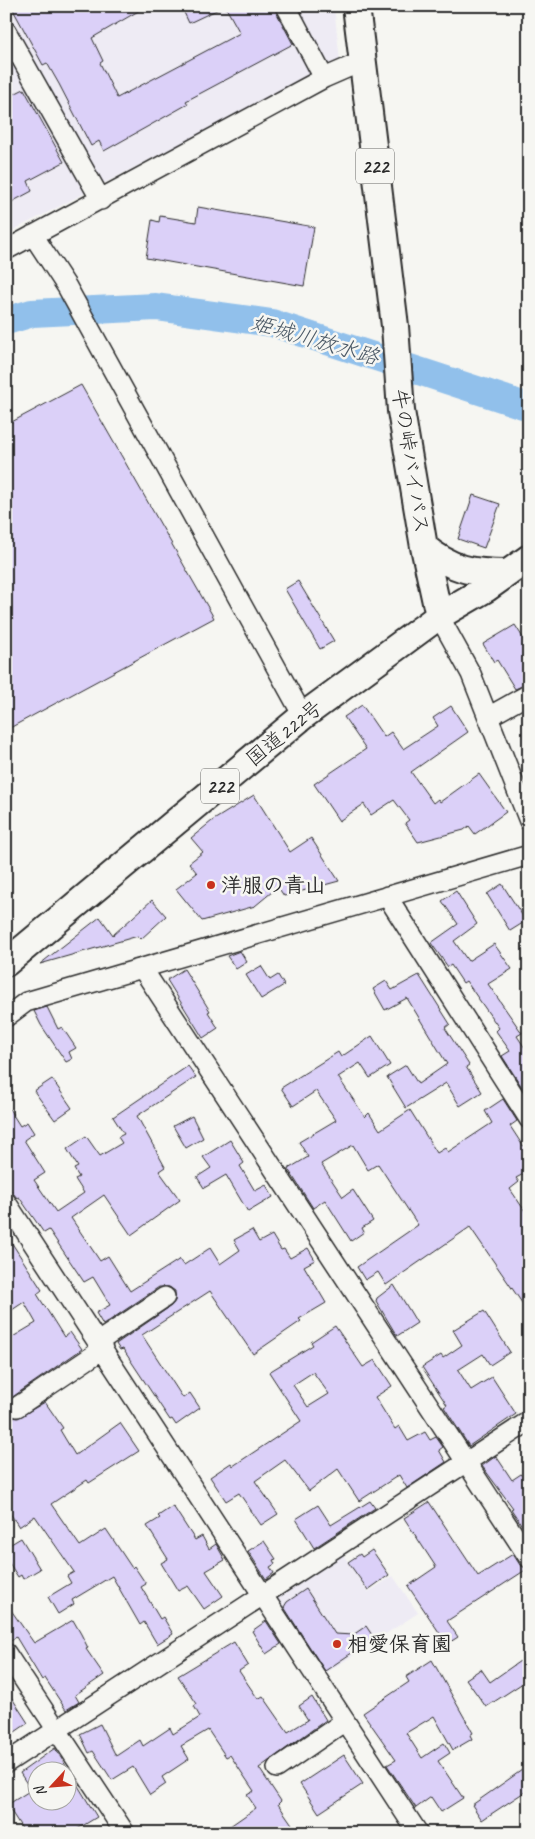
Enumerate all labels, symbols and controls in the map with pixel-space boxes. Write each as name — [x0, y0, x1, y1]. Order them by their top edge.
road number: 222 — [356, 148, 394, 184]
water label: 姫城川放水路 — [248, 308, 384, 372]
street label: 牛の峠バイパス — [387, 387, 435, 535]
street label: 国道222号 — [240, 694, 328, 772]
road number: 222 — [201, 768, 239, 804]
place label: 洋服の青山 — [221, 872, 326, 898]
marker: 洋服の青山 — [205, 879, 217, 891]
place label: 相愛保育園 — [347, 1631, 452, 1657]
marker: 相愛保育園 — [331, 1638, 343, 1650]
north arrow — [28, 1762, 78, 1812]
text: N — [30, 1782, 50, 1799]

